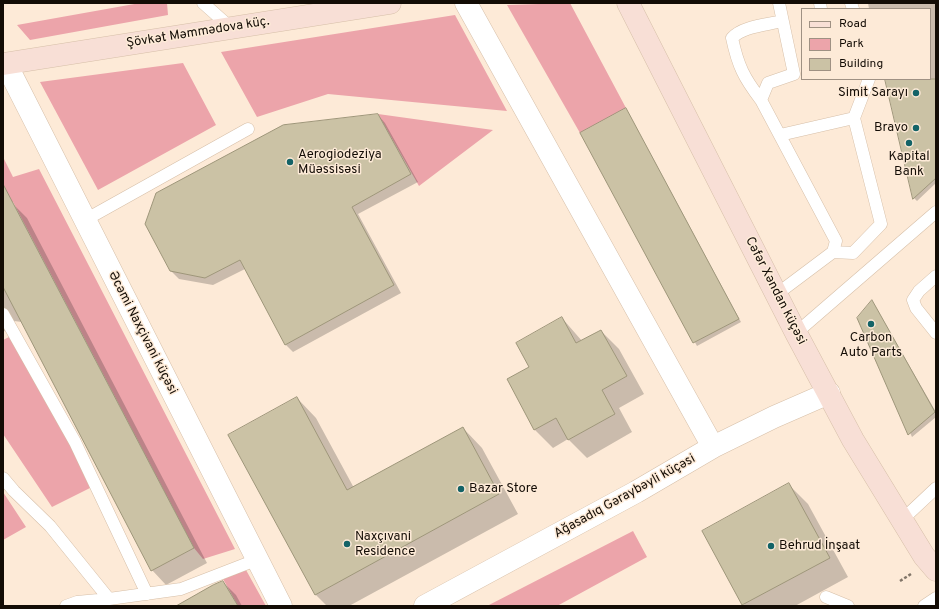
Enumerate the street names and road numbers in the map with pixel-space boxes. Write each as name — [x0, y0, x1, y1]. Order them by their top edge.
street label: Şövkət Məmmədova küç. — [125, 14, 271, 52]
street label: Cəfər Xəndan küçəsi — [741, 235, 809, 347]
street label: Əcəmi Naxçivani küçəsi — [104, 269, 180, 397]
street label: Ağasadıq Gəraybəyli küçəsi — [552, 452, 698, 542]

